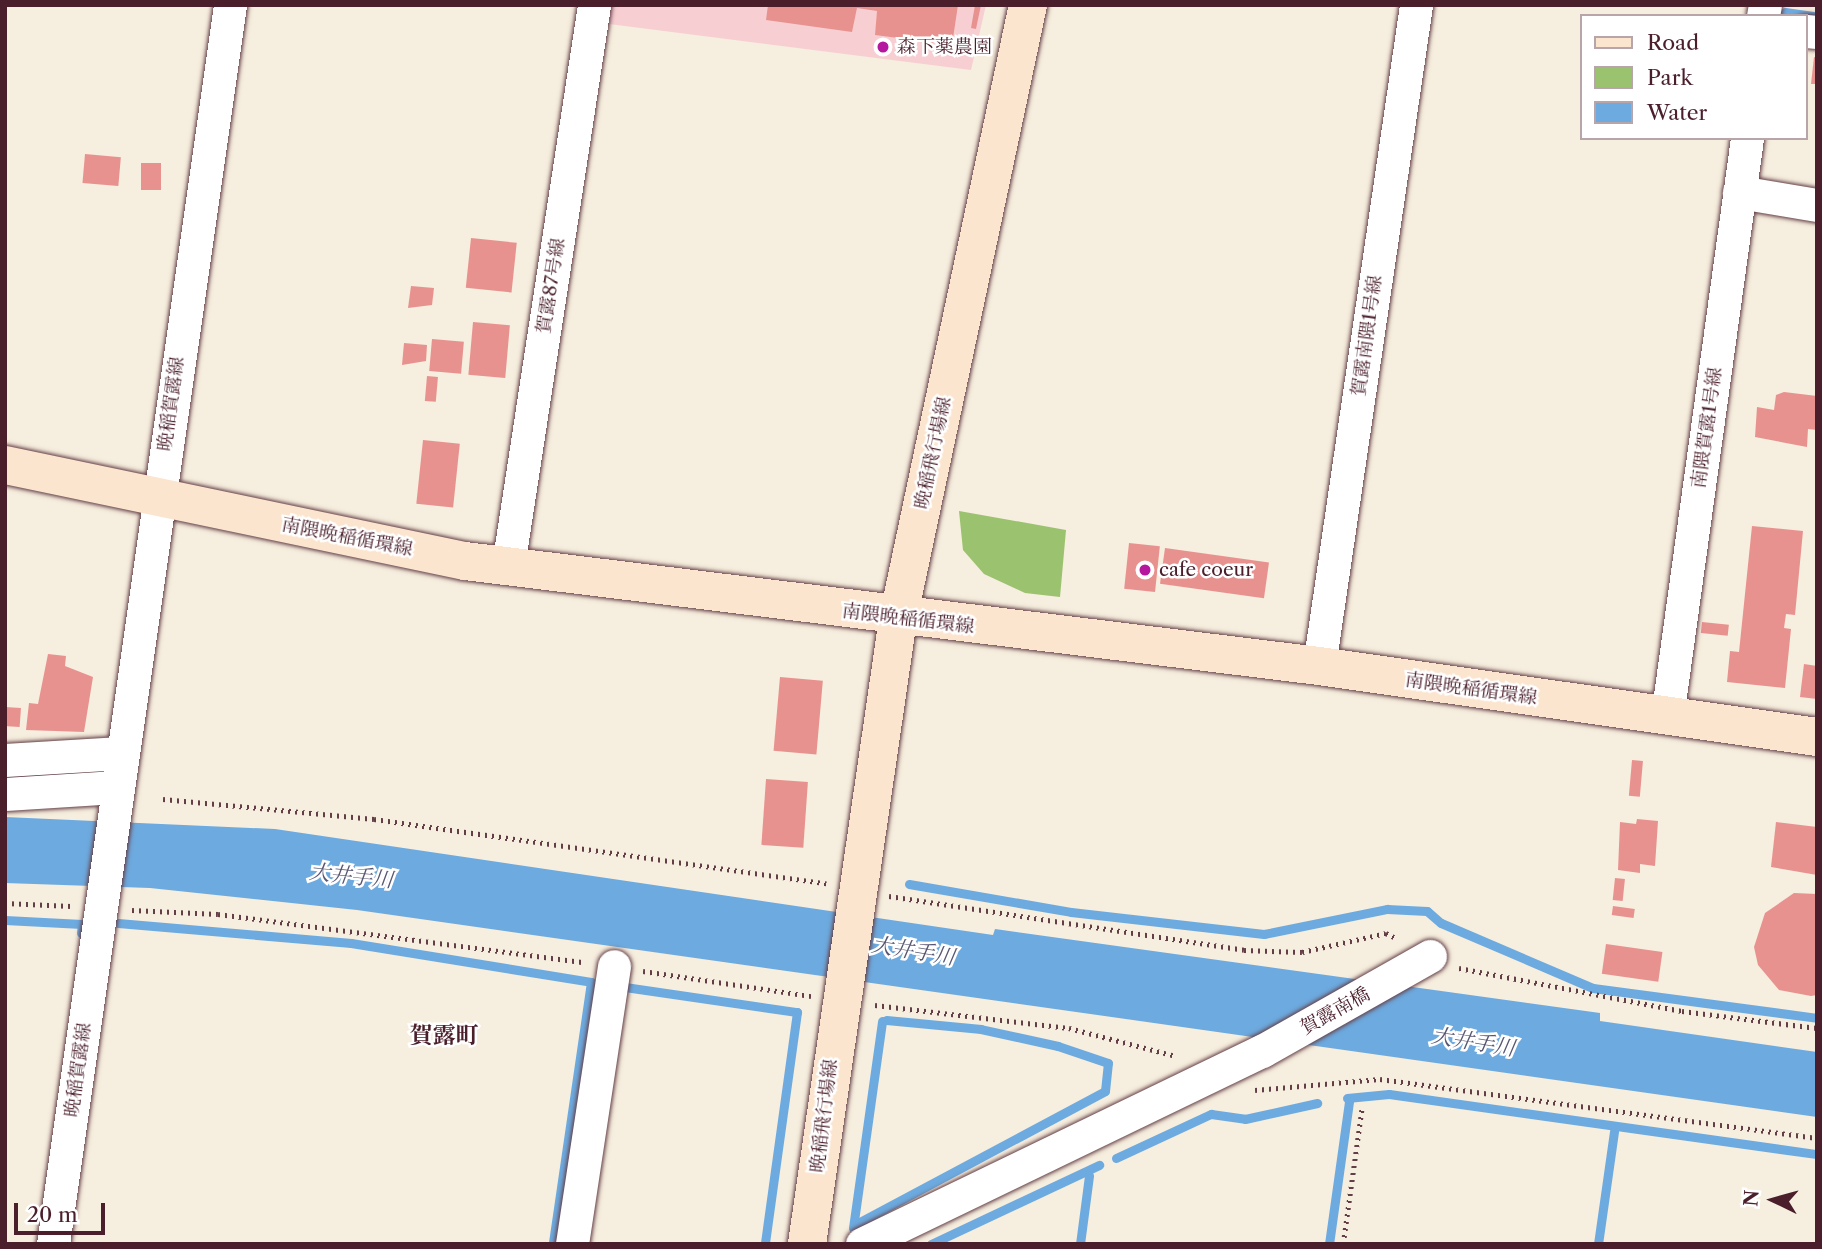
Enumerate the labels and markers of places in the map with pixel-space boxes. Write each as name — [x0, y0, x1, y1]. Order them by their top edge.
place label: 森下薬農園 — [897, 36, 992, 58]
marker: 森下薬農園 — [875, 39, 891, 55]
place label: cafe coeur — [1159, 559, 1253, 581]
marker: cafe coeur — [1137, 562, 1153, 578]

